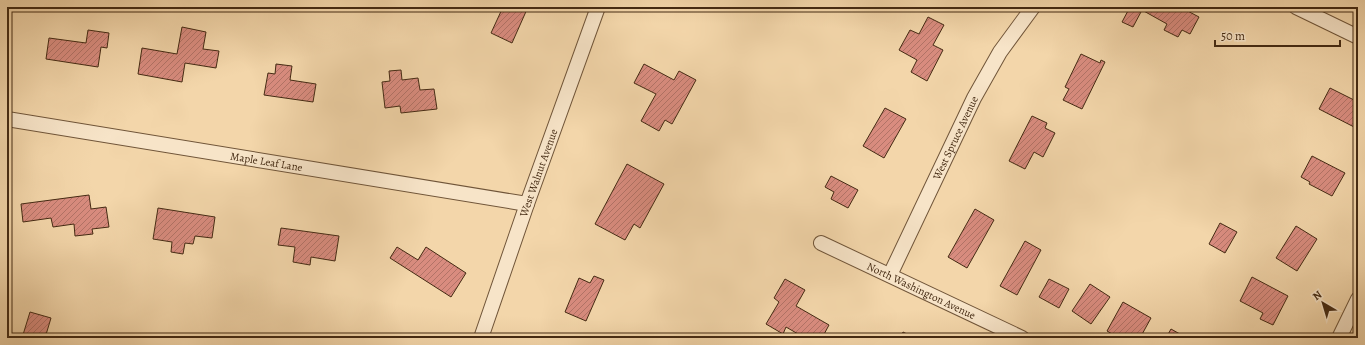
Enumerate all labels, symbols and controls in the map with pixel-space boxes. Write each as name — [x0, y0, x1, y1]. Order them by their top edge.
scale bar — [1215, 22, 1340, 48]
text: 50 m — [1221, 28, 1245, 44]
street label: West Spruce Avenue — [929, 94, 982, 183]
street label: West Walnut Avenue — [516, 127, 562, 220]
street label: Maple Leaf Lane — [229, 149, 304, 175]
street label: North Washington Avenue — [864, 259, 978, 323]
north arrow — [1303, 283, 1343, 323]
text: N — [1309, 287, 1325, 304]

